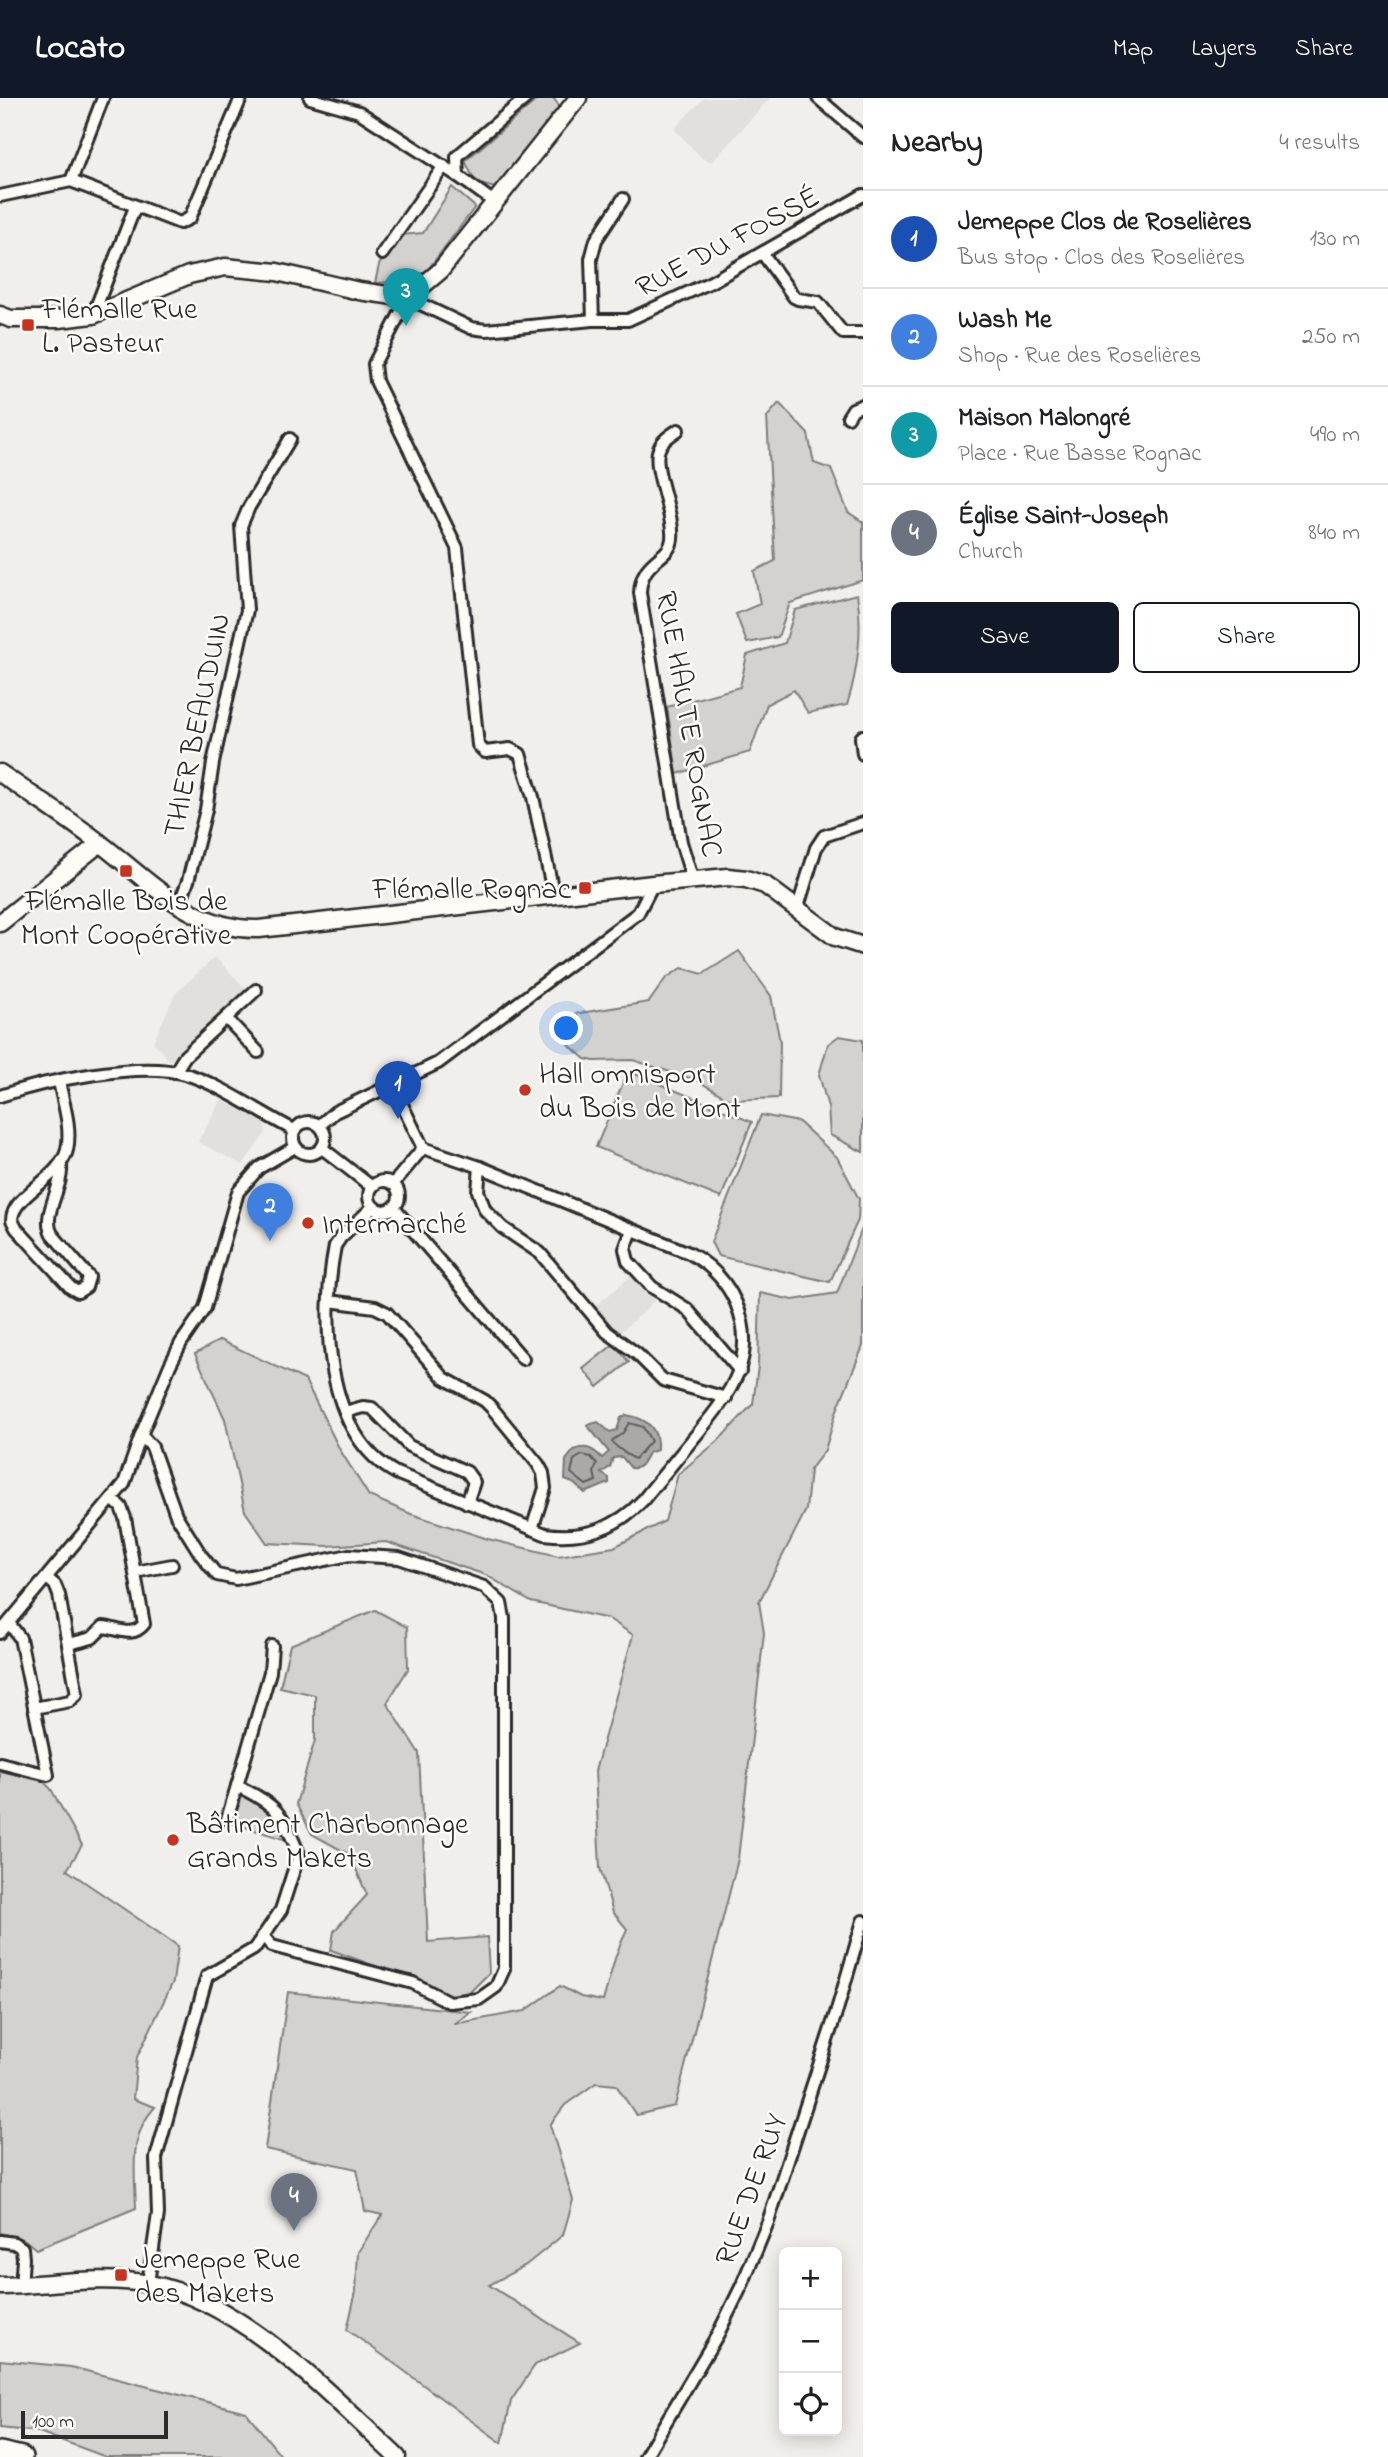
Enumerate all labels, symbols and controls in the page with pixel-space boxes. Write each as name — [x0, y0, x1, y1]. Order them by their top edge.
text: Locato — [35, 25, 125, 73]
text: Map — [1113, 32, 1153, 67]
text: Layers — [1191, 32, 1257, 67]
text: Share — [1295, 32, 1353, 67]
text: Nearby — [891, 122, 983, 166]
text: 4 results — [1279, 127, 1360, 160]
street label: RUE DU FOSSÉ — [628, 177, 828, 311]
text: Jemeppe Clos de Roselières — [958, 204, 1252, 242]
text: 1 — [910, 223, 918, 256]
text: 130 m — [1310, 223, 1360, 256]
text: Bus stop · Clos des Roselières — [958, 242, 1245, 275]
pin: 3 — [383, 268, 429, 326]
place label: Flémalle Rue L. Pasteur — [41, 289, 198, 367]
text: Wash Me — [958, 302, 1052, 340]
marker: Flémalle Rue L. Pasteur — [20, 317, 36, 333]
text: 2 — [908, 321, 920, 354]
text: 250 m — [1302, 321, 1360, 354]
text: Shop · Rue des Roselières — [958, 340, 1201, 373]
text: Maison Malongré — [958, 400, 1131, 438]
text: 3 — [909, 419, 919, 452]
text: 490 m — [1310, 419, 1360, 452]
text: Place · Rue Basse Rognac — [958, 438, 1201, 471]
text: Église Saint-Joseph — [958, 498, 1168, 536]
text: 4 — [909, 517, 919, 550]
text: 840 m — [1308, 517, 1360, 550]
text: Church — [958, 536, 1023, 569]
street label: RUE HAUTE ROGNAC — [642, 588, 732, 861]
button: Save — [891, 602, 1119, 673]
button: Share — [1133, 602, 1360, 673]
street label: THIER BEAUDUIN — [154, 610, 244, 842]
marker: Flémalle Bois de Mont Coopérative — [118, 863, 134, 879]
place label: Flémalle Rognac — [372, 869, 572, 913]
marker: Flémalle Rognac — [577, 880, 593, 896]
place label: Flémalle Bois de Mont Coopérative — [21, 881, 232, 959]
your location — [549, 1011, 583, 1045]
place label: Hall omnisport du Bois de Mont — [539, 1054, 741, 1132]
pin: 1 — [375, 1061, 421, 1119]
marker: Hall omnisport du Bois de Mont — [517, 1082, 533, 1098]
pin: 2 — [247, 1183, 293, 1241]
place label: Intermarché — [322, 1204, 467, 1248]
marker: Intermarché — [300, 1215, 316, 1231]
place label: Bâtiment Charbonnage Grands Makets — [186, 1804, 469, 1882]
marker: Bâtiment Charbonnage Grands Makets — [165, 1832, 181, 1848]
street label: RUE DE RUY — [705, 2108, 801, 2272]
pin: 4 — [271, 2173, 317, 2231]
place label: Jemeppe Rue des Makets — [135, 2239, 301, 2317]
map controls — [779, 2247, 842, 2436]
button: + — [779, 2247, 842, 2310]
marker: Jemeppe Rue des Makets — [113, 2267, 129, 2283]
button: − — [779, 2310, 842, 2373]
button: locate — [779, 2373, 842, 2436]
scale bar — [21, 2408, 168, 2440]
text: 100 m — [32, 2409, 74, 2436]

